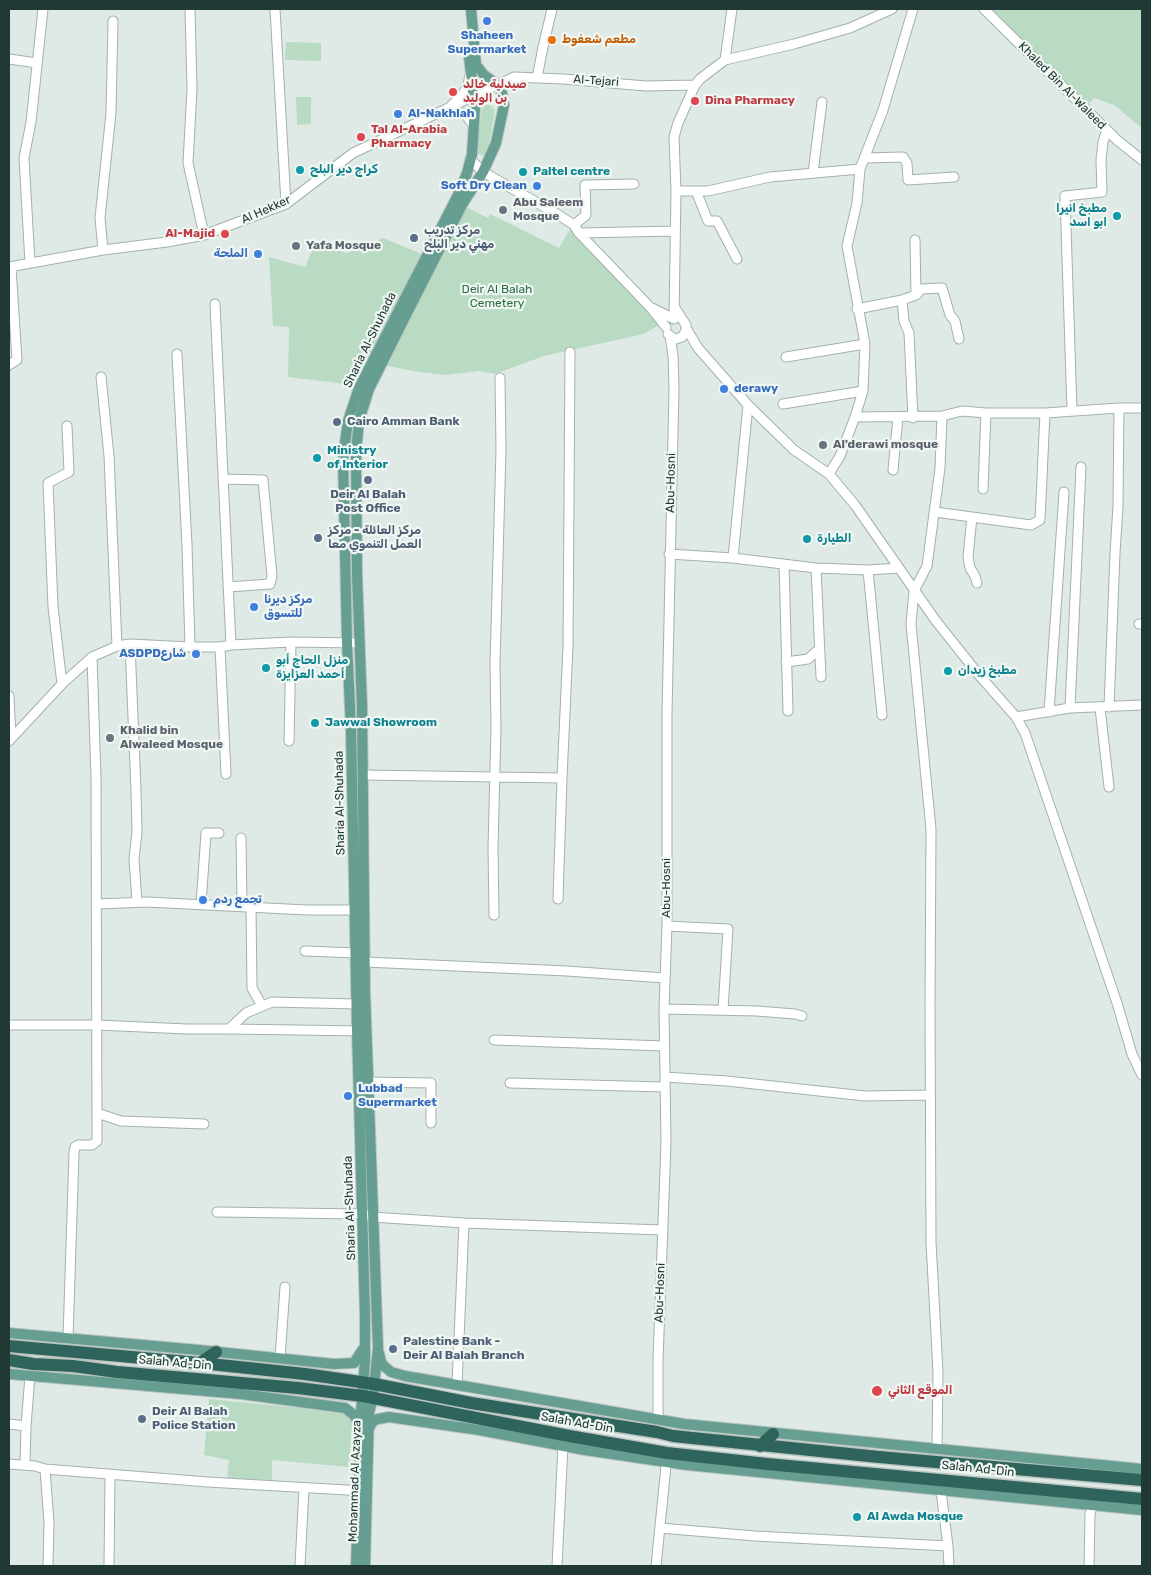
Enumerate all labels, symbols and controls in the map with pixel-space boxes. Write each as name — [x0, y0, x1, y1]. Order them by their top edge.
marker: Shaheen Supermarket — [481, 15, 493, 27]
place label: Shaheen Supermarket — [448, 29, 526, 57]
place label: مطعم شعفوط — [562, 33, 636, 47]
marker: مطعم شعفوط — [546, 34, 558, 46]
street label: Khaled Bin Al-Waleed — [1015, 39, 1109, 133]
street label: Al-Tejari — [573, 72, 619, 90]
place label: صيدلية خالد بن الوليد — [463, 78, 527, 106]
marker: صيدلية خالد بن الوليد — [447, 86, 459, 98]
place label: Dina Pharmacy — [705, 94, 795, 108]
marker: Dina Pharmacy — [689, 95, 701, 107]
place label: Al-Nakhlah — [408, 107, 475, 121]
marker: Al-Nakhlah — [392, 108, 404, 120]
place label: Tal Al-Arabia Pharmacy — [371, 123, 447, 151]
marker: Tal Al-Arabia Pharmacy — [355, 131, 367, 143]
place label: كراج دير البلح — [310, 163, 378, 177]
marker: كراج دير البلح — [294, 164, 306, 176]
place label: Paltel centre — [533, 165, 610, 179]
marker: Paltel centre — [517, 166, 529, 178]
place label: Soft Dry Clean — [441, 179, 527, 193]
marker: Soft Dry Clean — [531, 180, 543, 192]
street label: Al Hekker — [239, 193, 293, 227]
place label: Abu Saleem Mosque — [513, 196, 583, 224]
place label: مطبخ انيرا ابو اسد — [1056, 202, 1107, 230]
marker: Abu Saleem Mosque — [497, 204, 509, 216]
marker: مطبخ انيرا ابو اسد — [1111, 210, 1123, 222]
place label: مركز تدريب مهني دير البلح — [424, 224, 494, 252]
place label: Al-Majid — [165, 227, 215, 241]
marker: Al-Majid — [219, 228, 231, 240]
marker: مركز تدريب مهني دير البلح — [408, 232, 420, 244]
place label: Yafa Mosque — [306, 239, 381, 253]
marker: Yafa Mosque — [290, 240, 302, 252]
place label: الملحة — [213, 247, 248, 261]
marker: الملحة — [252, 248, 264, 260]
park label: Deir Al Balah Cemetery — [462, 283, 532, 311]
street label: Sharia Al-Shuhada — [341, 290, 399, 390]
place label: derawy — [734, 382, 778, 396]
marker: derawy — [718, 383, 730, 395]
place label: Cairo Amman Bank — [347, 415, 459, 429]
marker: Cairo Amman Bank — [331, 416, 343, 428]
place label: Al'derawi mosque — [833, 438, 938, 452]
marker: Al'derawi mosque — [817, 439, 829, 451]
place label: Ministry of Interior — [327, 444, 388, 472]
marker: Ministry of Interior — [311, 452, 323, 464]
street label: Abu-Hosni — [663, 453, 679, 513]
marker: Deir Al Balah Post Office — [362, 474, 374, 486]
place label: Deir Al Balah Post Office — [330, 488, 406, 516]
place label: مركز العائلة - مركز العمل التنموي معا — [328, 524, 422, 552]
marker: مركز العائلة - مركز العمل التنموي معا — [312, 532, 324, 544]
place label: الطيارة — [817, 532, 851, 546]
marker: الطيارة — [801, 533, 813, 545]
place label: مركز ديرنا للتسوق — [264, 593, 312, 621]
marker: مركز ديرنا للتسوق — [248, 601, 260, 613]
place label: ASDPDشارع — [119, 647, 186, 661]
marker: ASDPDشارع — [190, 648, 202, 660]
place label: منزل الحاج أبو أحمد العزايزة — [276, 654, 348, 682]
marker: منزل الحاج أبو أحمد العزايزة — [260, 662, 272, 674]
place label: مطبخ زيدان — [958, 664, 1017, 678]
marker: مطبخ زيدان — [942, 665, 954, 677]
place label: Jawwal Showroom — [325, 716, 437, 730]
marker: Jawwal Showroom — [309, 717, 321, 729]
place label: Khalid bin Alwaleed Mosque — [120, 724, 223, 752]
marker: Khalid bin Alwaleed Mosque — [104, 732, 116, 744]
street label: Sharia Al-Shuhada — [332, 751, 348, 855]
street label: Abu-Hosni — [660, 858, 674, 918]
place label: تجمع ردم — [213, 893, 262, 907]
marker: تجمع ردم — [197, 894, 209, 906]
place label: Lubbad Supermarket — [358, 1082, 437, 1110]
marker: Lubbad Supermarket — [342, 1090, 354, 1102]
street label: Sharia Al-Shuhada — [341, 1155, 359, 1261]
street label: Abu-Hosni — [652, 1263, 668, 1323]
place label: Palestine Bank - Deir Al Balah Branch — [403, 1335, 525, 1363]
marker: Palestine Bank - Deir Al Balah Branch — [387, 1343, 399, 1355]
street label: Salah Ad-Din — [138, 1353, 212, 1373]
marker: الموقع الثاني — [870, 1384, 884, 1398]
place label: الموقع الثاني — [888, 1384, 952, 1398]
place label: Deir Al Balah Police Station — [152, 1405, 236, 1433]
street label: Salah Ad-Din — [540, 1410, 614, 1436]
marker: Deir Al Balah Police Station — [136, 1413, 148, 1425]
street label: Mohammad Al Azayza — [346, 1420, 364, 1542]
street label: Salah Ad-Din — [941, 1458, 1015, 1480]
place label: Al Awda Mosque — [867, 1510, 963, 1524]
marker: Al Awda Mosque — [851, 1511, 863, 1523]

